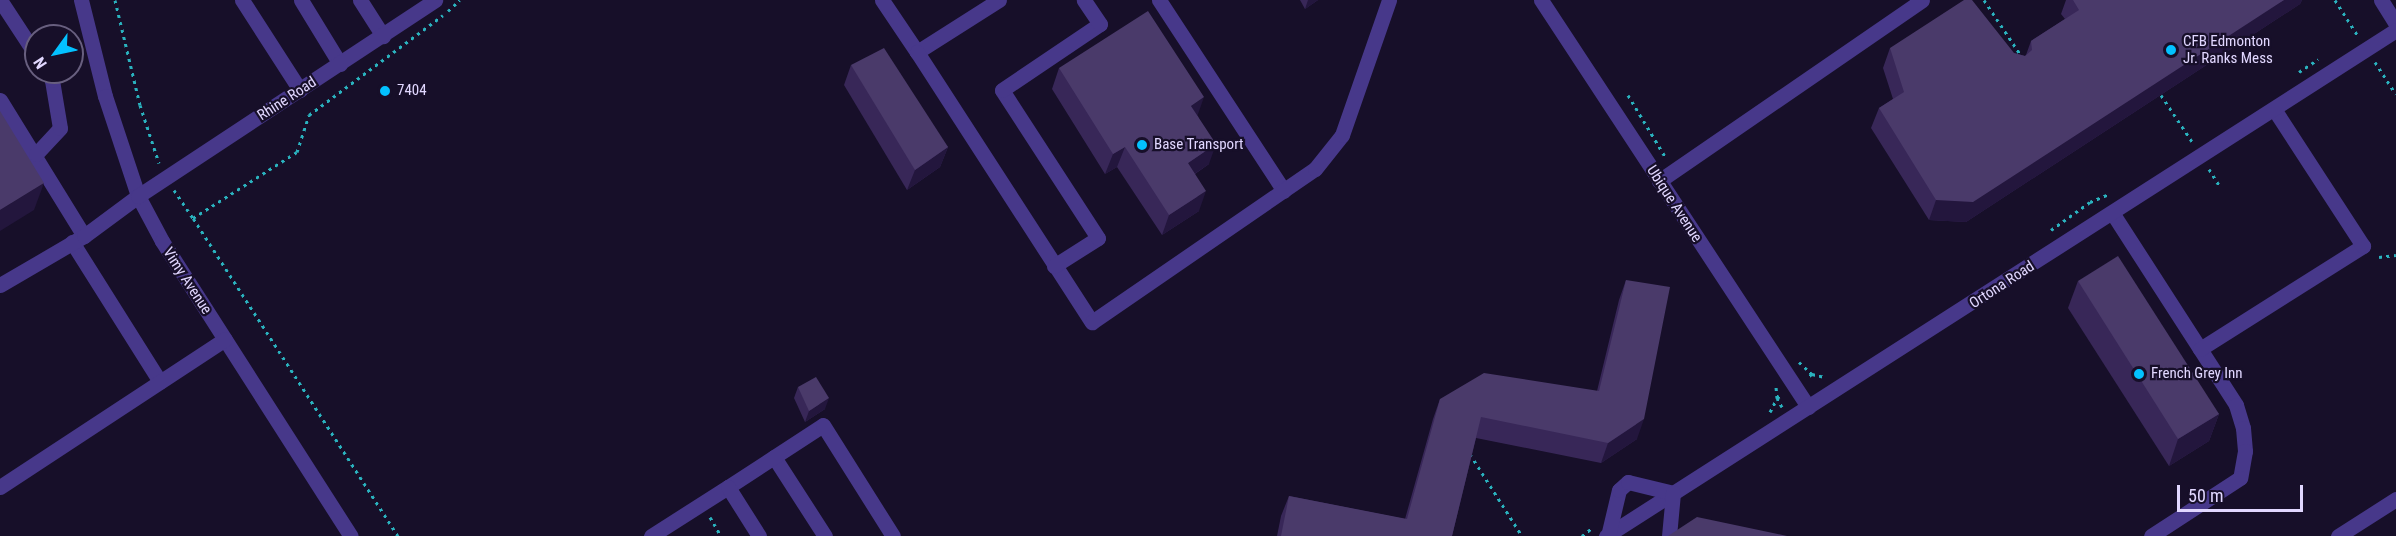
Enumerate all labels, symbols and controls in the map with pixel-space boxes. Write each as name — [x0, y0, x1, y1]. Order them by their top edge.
north arrow — [24, 24, 84, 84]
place label: CFB Edmonton Jr. Ranks Mess — [2183, 32, 2273, 67]
marker: CFB Edmonton Jr. Ranks Mess — [2164, 43, 2178, 57]
text: N — [30, 54, 51, 72]
street label: Rhine Road — [254, 73, 320, 125]
place label: 7404 — [397, 82, 427, 100]
marker: 7404 — [378, 84, 392, 98]
place label: Base Transport — [1154, 136, 1244, 154]
marker: Base Transport — [1135, 138, 1149, 152]
street label: Ubique Avenue — [1643, 162, 1705, 246]
street label: Vimy Avenue — [159, 244, 215, 318]
street label: Ortona Road — [1966, 257, 2038, 313]
place label: French Grey Inn — [2151, 365, 2243, 383]
marker: French Grey Inn — [2132, 367, 2146, 381]
scale bar — [2180, 473, 2306, 511]
text: 50 m — [2188, 485, 2223, 506]

